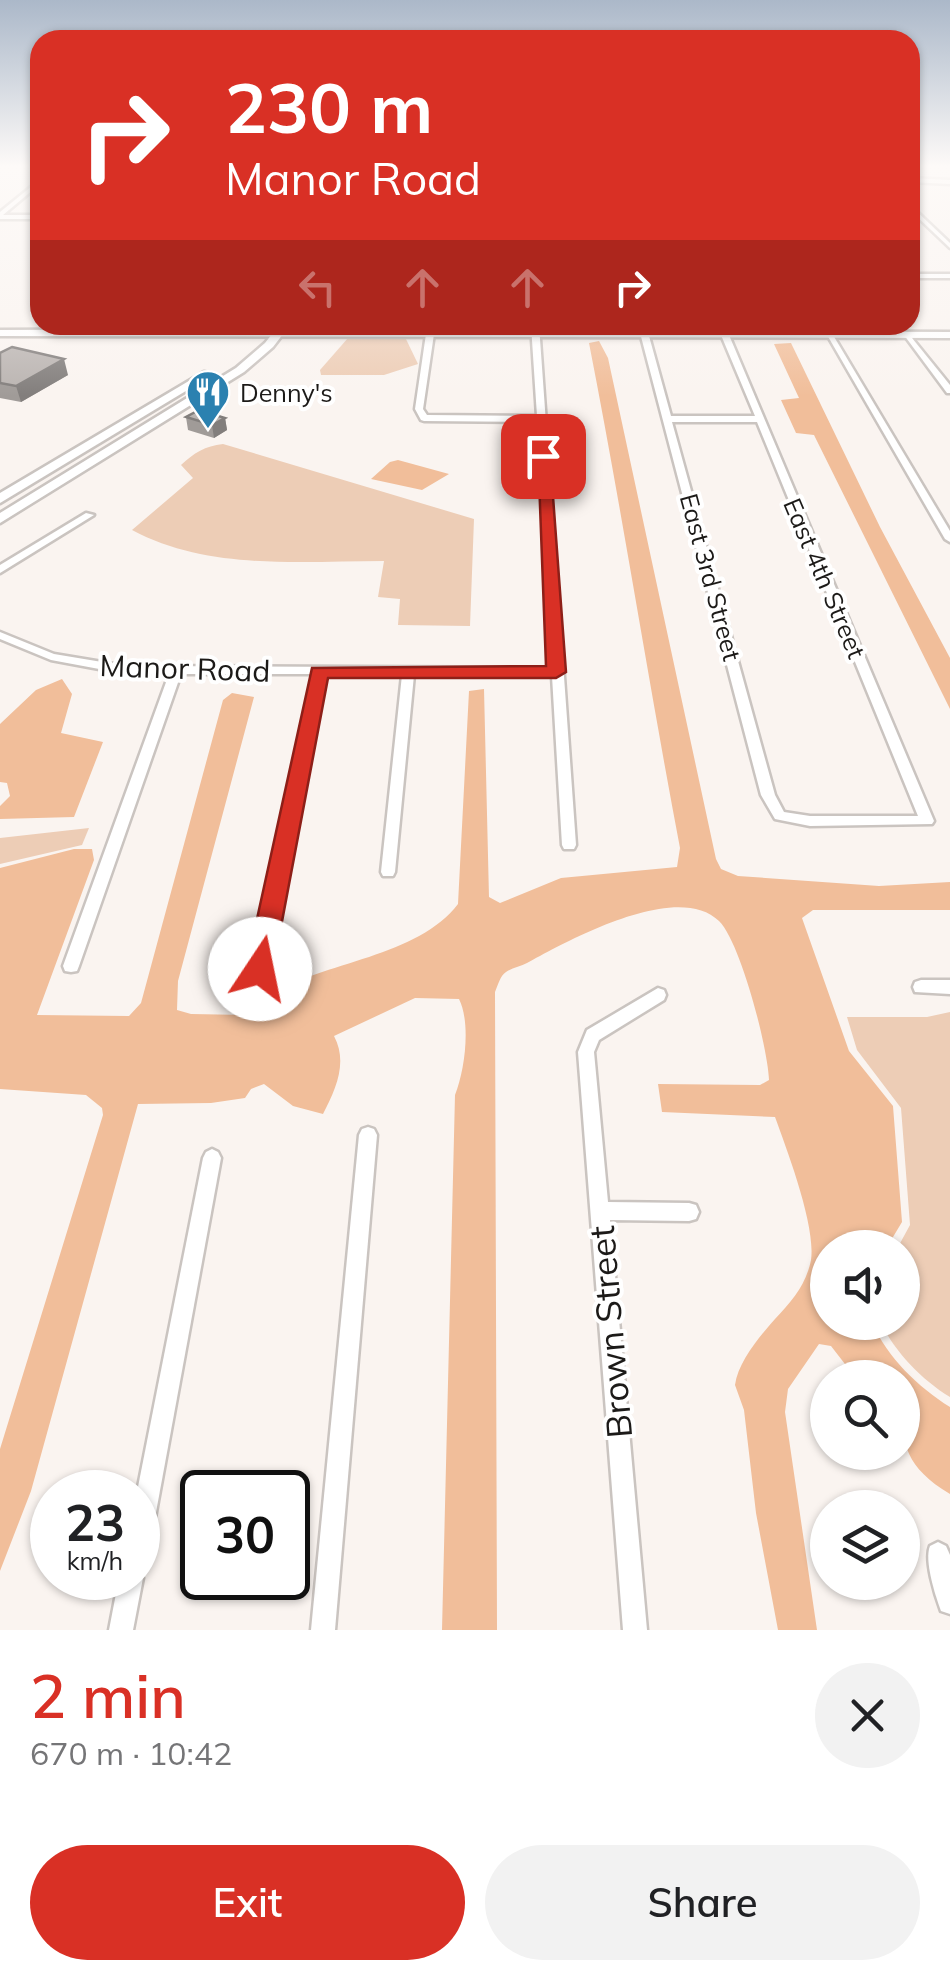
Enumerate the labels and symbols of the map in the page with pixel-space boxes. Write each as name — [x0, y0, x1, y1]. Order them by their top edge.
restaurant icon: Denny's — [185, 369, 231, 430]
place label: Denny's — [240, 377, 333, 408]
pin — [501, 414, 586, 499]
street label: East 3rd Street — [674, 490, 748, 664]
street label: East 4th Street — [777, 493, 873, 663]
street label: Manor Road — [99, 646, 271, 690]
position arrow — [208, 917, 312, 1021]
street label: Brown Street — [579, 1224, 641, 1440]
speed limit sign: 30 — [180, 1470, 310, 1600]

